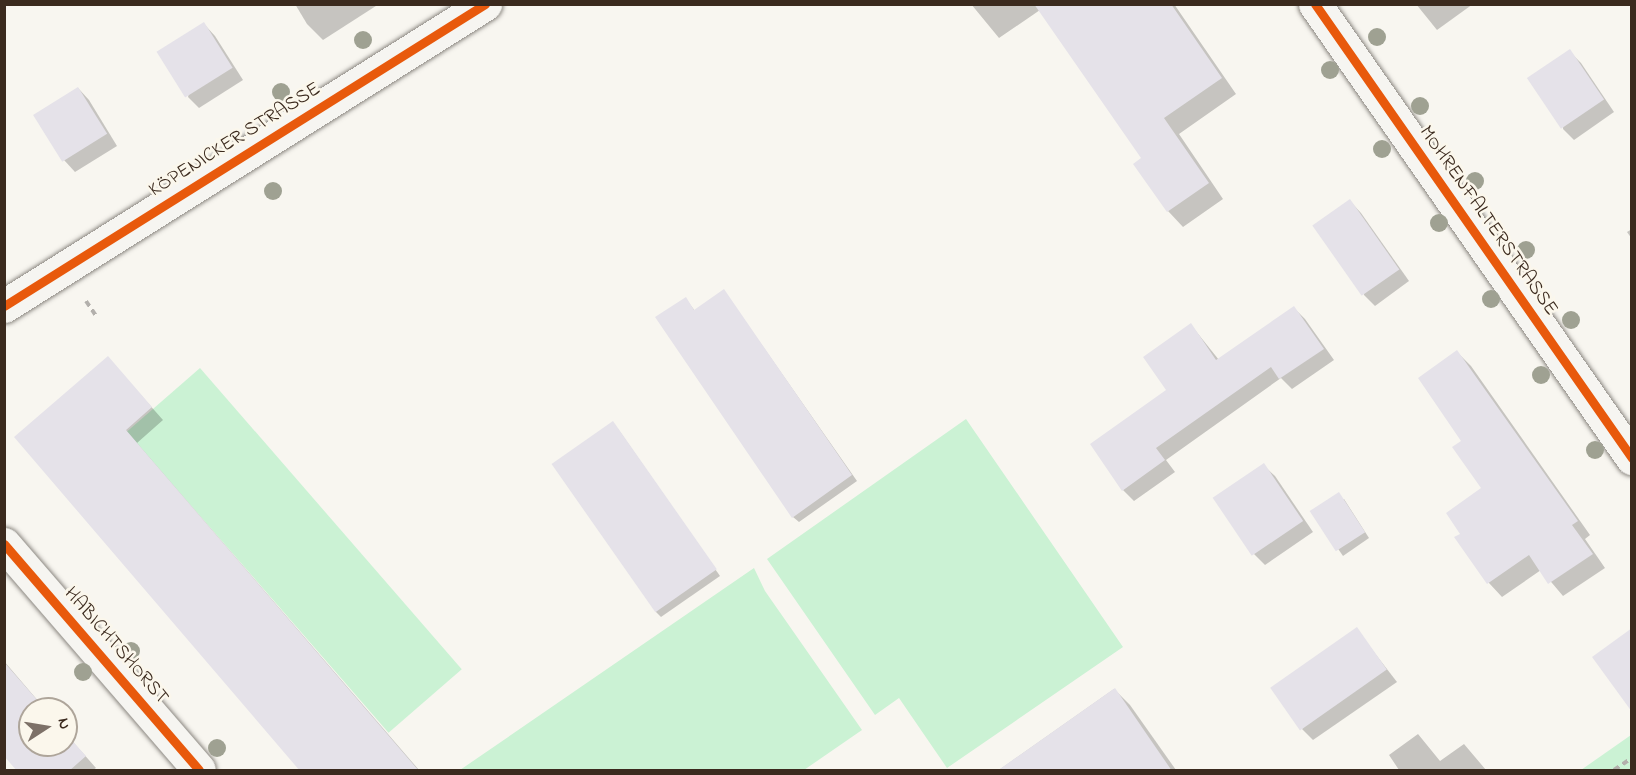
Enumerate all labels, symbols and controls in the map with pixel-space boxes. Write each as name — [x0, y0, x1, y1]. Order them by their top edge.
street label: KÖPENICKER STRASSE — [145, 77, 325, 203]
street label: MOHRENFALTERSTRASSE — [1413, 121, 1563, 321]
street label: HABICHTSHORST — [58, 582, 174, 710]
north arrow — [18, 697, 78, 757]
text: N — [51, 716, 77, 731]

